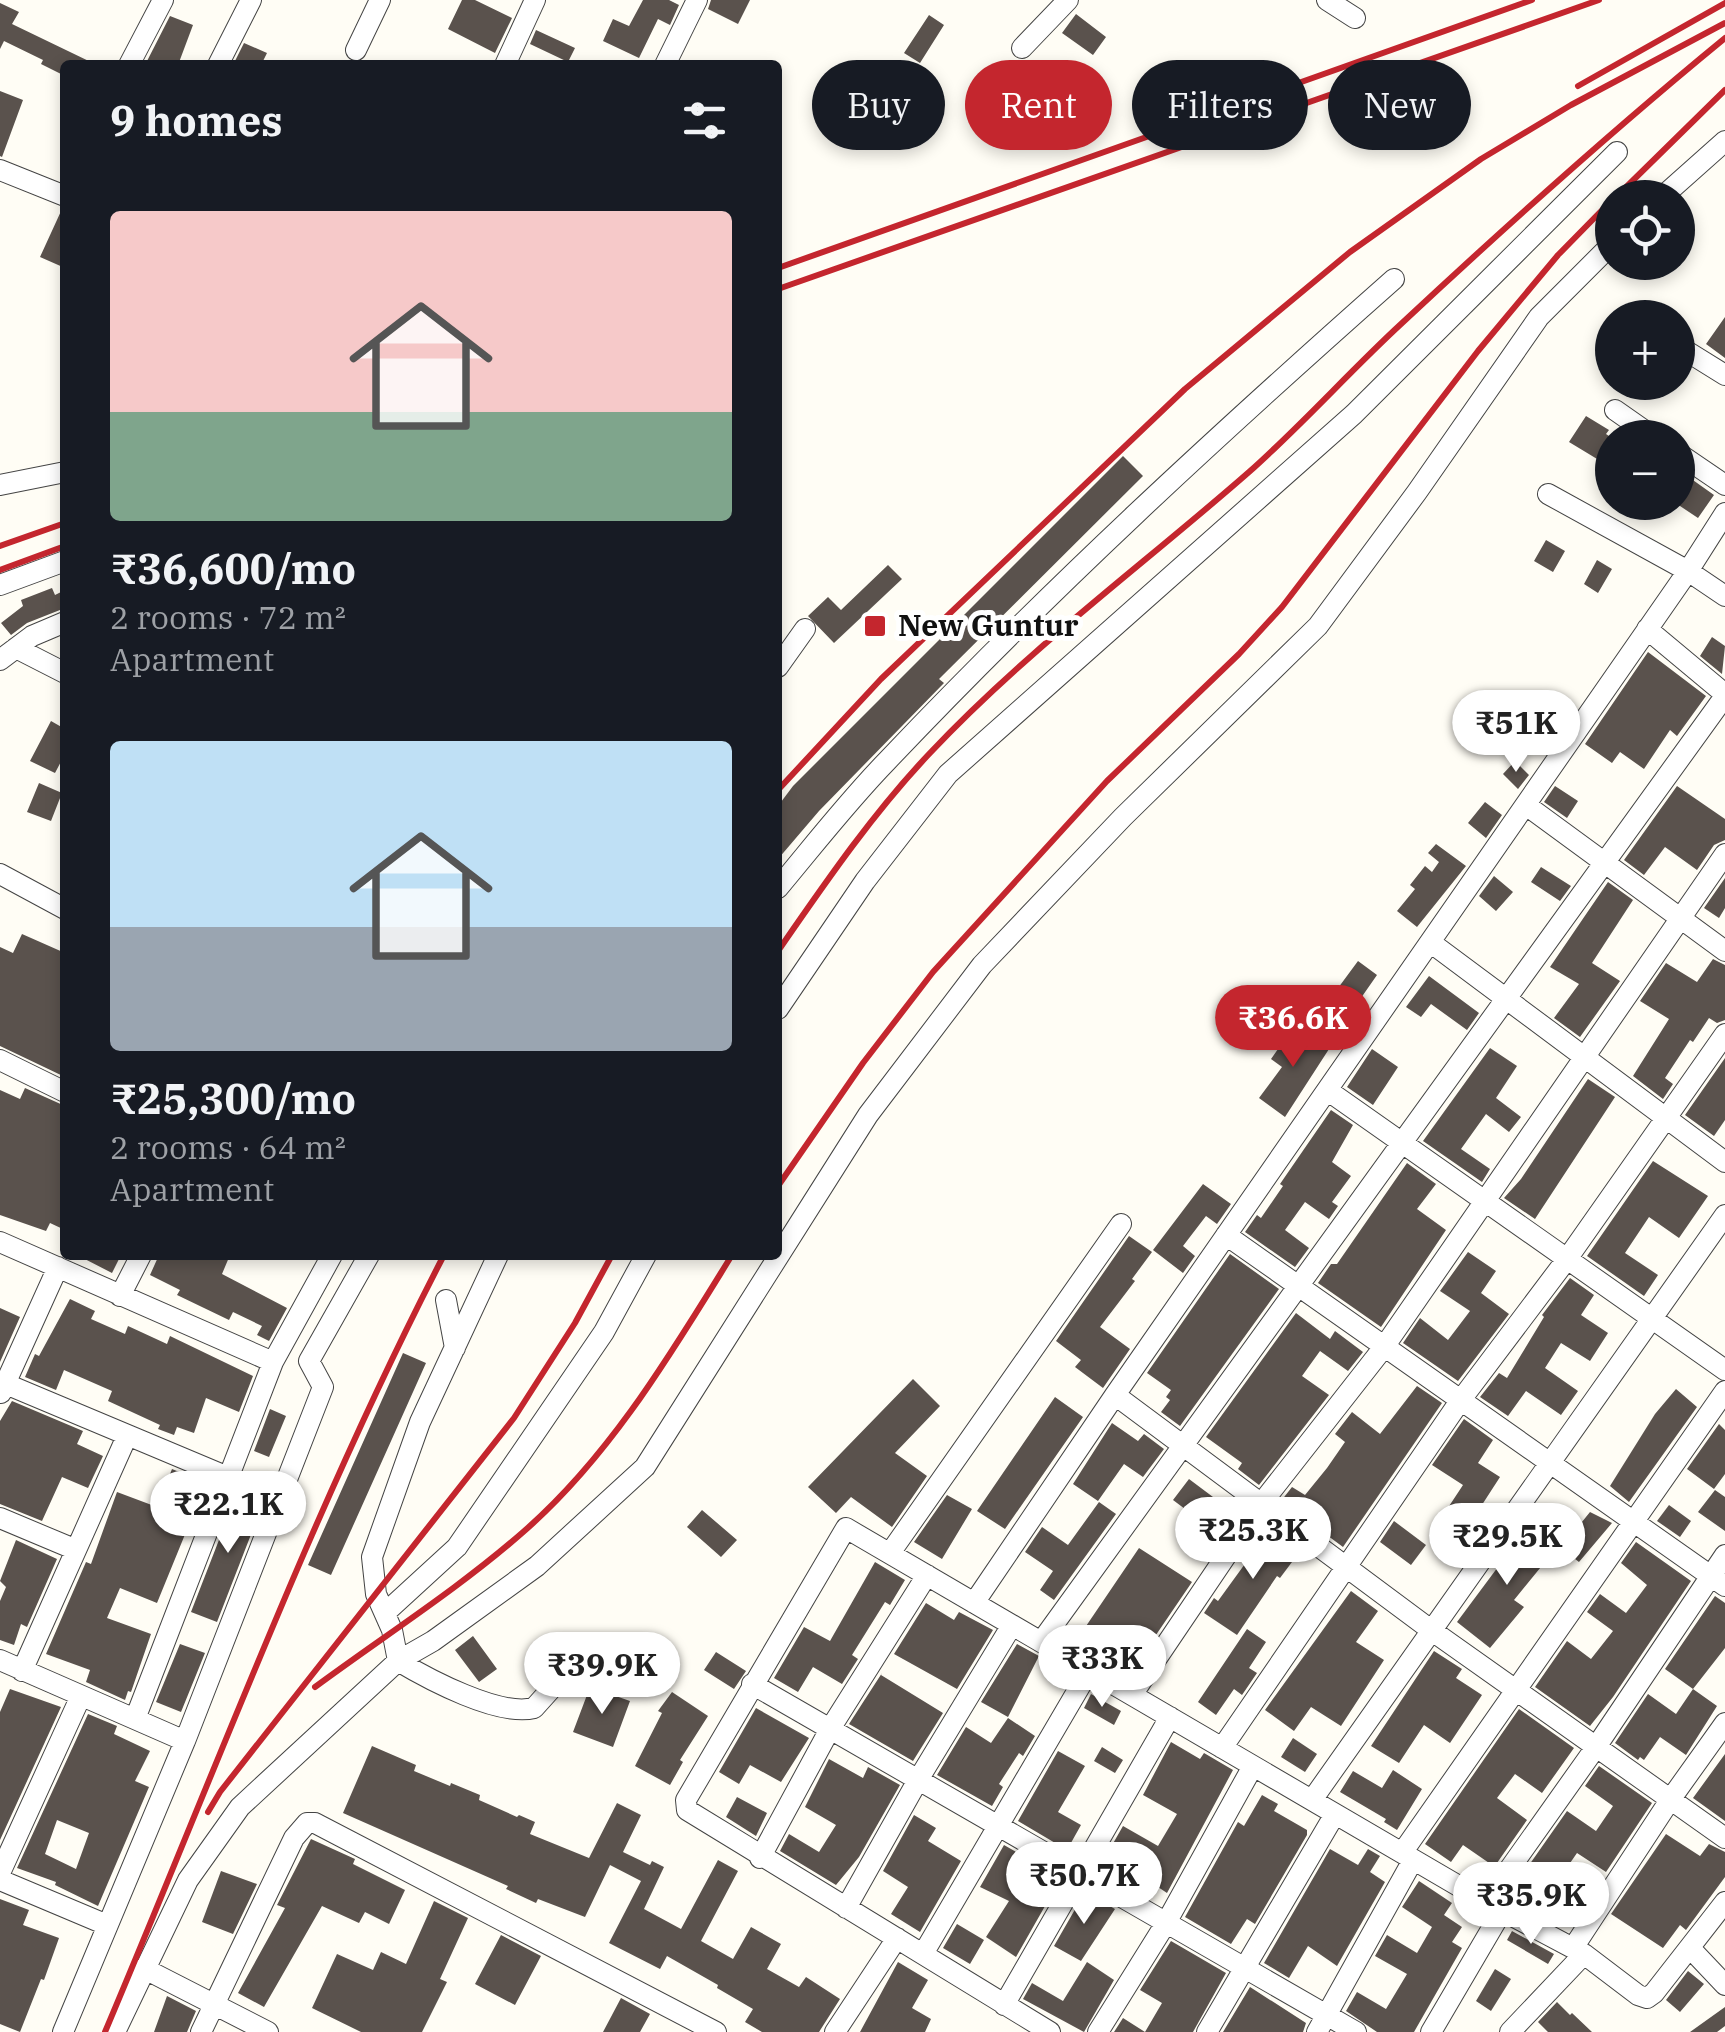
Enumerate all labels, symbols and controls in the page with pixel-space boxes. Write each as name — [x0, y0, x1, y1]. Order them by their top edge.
chip: Buy — [812, 60, 945, 150]
chip: Rent — [965, 60, 1112, 150]
chip: Filters — [1132, 60, 1308, 150]
chip: New — [1328, 60, 1471, 150]
text: 9 homes — [110, 93, 283, 148]
icon: filters — [677, 93, 732, 148]
map controls — [1595, 180, 1695, 520]
button: locate — [1595, 180, 1695, 280]
icon: home — [331, 276, 511, 456]
button: + — [1595, 300, 1695, 400]
button: − — [1595, 420, 1695, 520]
text: ₹36,600/mo — [110, 541, 356, 596]
text: 2 rooms · 72 m² — [110, 596, 346, 638]
place label: New Guntur — [898, 605, 1079, 644]
marker: New Guntur — [862, 613, 888, 639]
text: Apartment — [110, 638, 274, 680]
pin: ₹51K — [1457, 690, 1575, 775]
text: ₹51K — [1474, 701, 1558, 743]
icon: home — [331, 806, 511, 986]
pin: ₹36.6K — [1212, 985, 1374, 1070]
text: ₹36.6K — [1237, 996, 1349, 1038]
text: ₹25,300/mo — [110, 1071, 356, 1126]
text: 2 rooms · 64 m² — [110, 1126, 346, 1168]
text: Apartment — [110, 1168, 274, 1210]
pin: ₹22.1K — [147, 1471, 309, 1556]
text: ₹22.1K — [172, 1482, 284, 1524]
pin: ₹25.3K — [1172, 1497, 1334, 1582]
pin: ₹29.5K — [1426, 1503, 1588, 1588]
text: ₹25.3K — [1197, 1508, 1309, 1550]
text: ₹29.5K — [1451, 1514, 1563, 1556]
pin: ₹33K — [1043, 1625, 1161, 1710]
pin: ₹39.9K — [521, 1632, 683, 1717]
text: ₹33K — [1060, 1636, 1144, 1678]
text: ₹39.9K — [546, 1643, 658, 1685]
pin: ₹50.7K — [1003, 1842, 1165, 1927]
text: ₹50.7K — [1028, 1853, 1140, 1895]
pin: ₹35.9K — [1450, 1862, 1612, 1947]
text: ₹35.9K — [1475, 1873, 1587, 1915]

